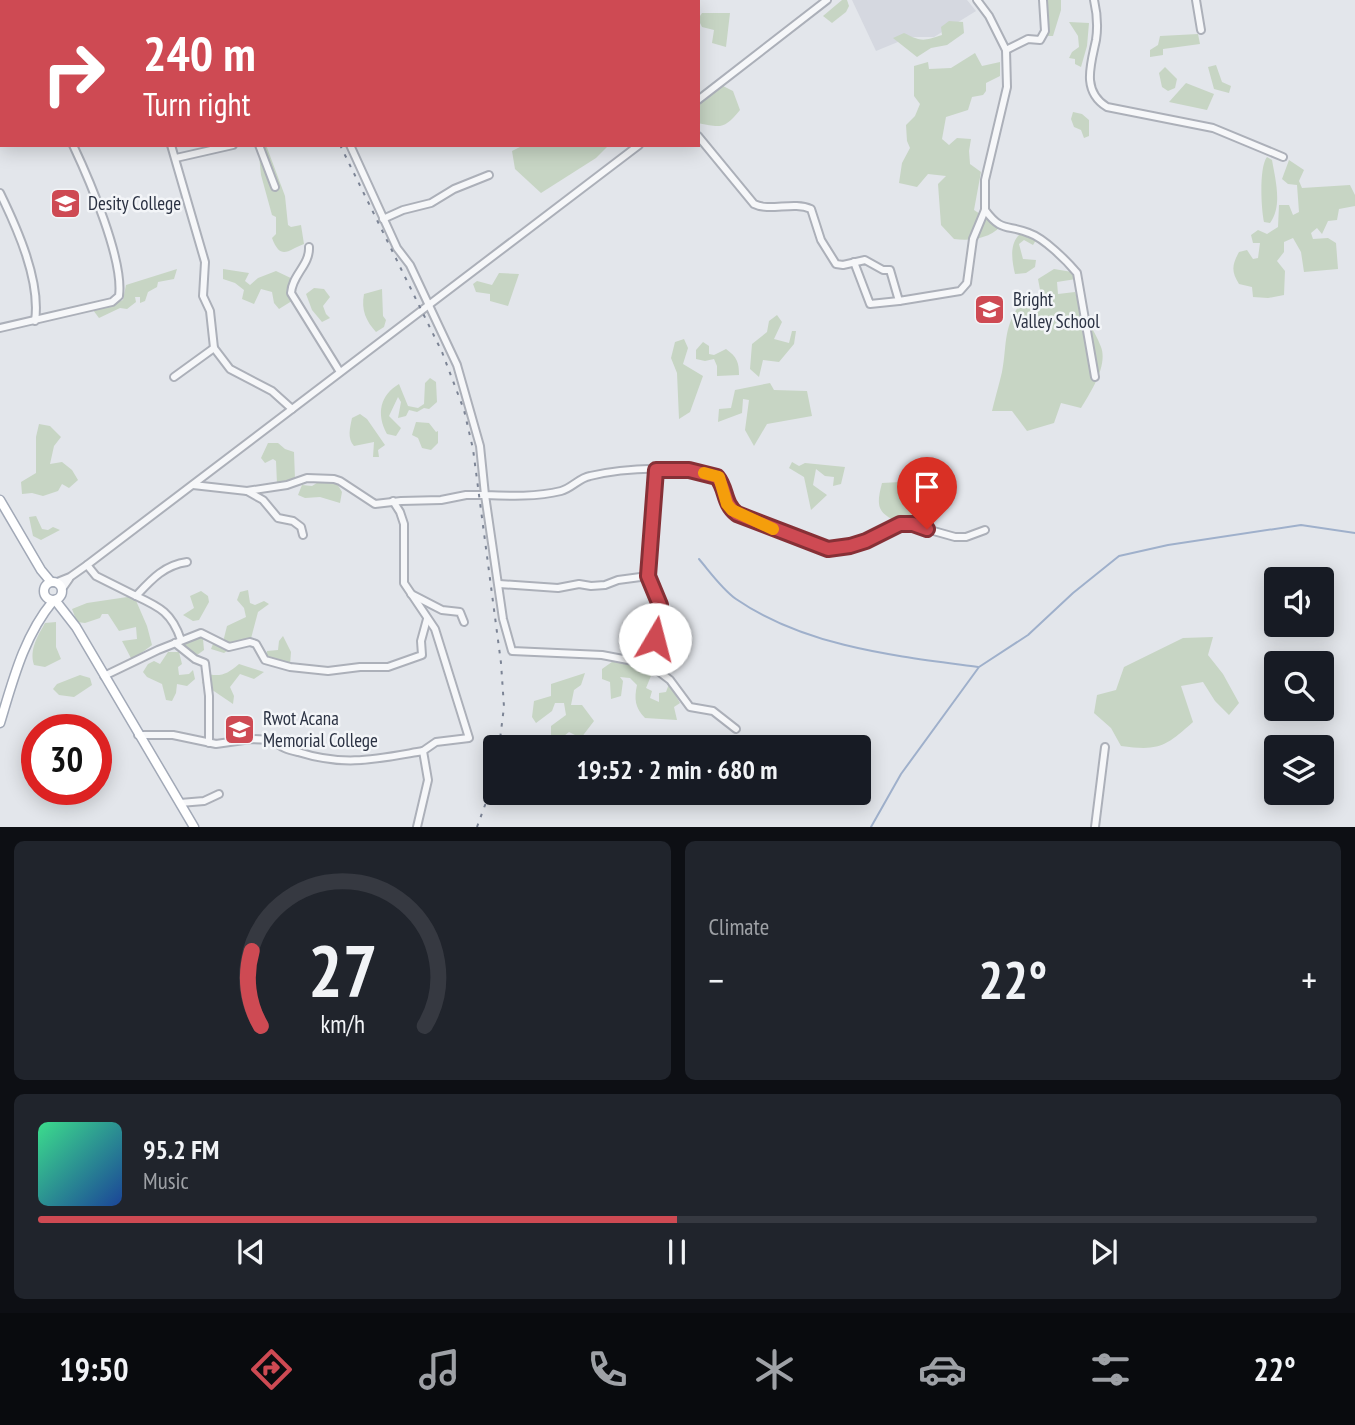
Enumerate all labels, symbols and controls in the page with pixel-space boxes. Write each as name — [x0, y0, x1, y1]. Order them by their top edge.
text: 240 m — [143, 21, 256, 85]
icon: right — [28, 28, 119, 119]
text: Turn right — [143, 83, 251, 125]
school or university icon: Desity College — [48, 186, 82, 220]
place label: Desity College — [88, 191, 181, 215]
place label: Bright Valley School — [1012, 287, 1100, 333]
school or university icon: Bright Valley School — [973, 293, 1007, 327]
pin — [897, 457, 957, 529]
icon: arrive — [908, 468, 946, 506]
map controls — [1264, 567, 1334, 805]
button: sound — [1264, 567, 1334, 637]
position arrow — [618, 602, 692, 676]
button: search — [1264, 651, 1334, 721]
place label: Rwot Acana Memorial College — [263, 706, 378, 752]
school or university icon: Rwot Acana Memorial College — [223, 712, 257, 746]
speed limit sign: 30 — [21, 714, 112, 805]
button: layers — [1264, 735, 1334, 805]
text: 19:52 · 2 min · 680 m — [577, 753, 777, 786]
text: Climate — [709, 912, 769, 941]
text: 27 — [307, 923, 377, 1017]
text: 22° — [978, 946, 1047, 1013]
text: − — [709, 955, 724, 1004]
text: + — [1301, 955, 1317, 1004]
text: km/h — [320, 1008, 364, 1040]
text: 95.2 FM — [143, 1133, 219, 1166]
text: Music — [143, 1166, 189, 1195]
icon: previous — [232, 1233, 270, 1271]
icon: pause — [658, 1233, 696, 1271]
icon: next — [1085, 1233, 1123, 1271]
icon: directions — [247, 1345, 296, 1394]
icon: music — [415, 1345, 464, 1394]
icon: phone — [583, 1345, 632, 1394]
icon: climate — [750, 1345, 799, 1394]
icon: car — [918, 1345, 967, 1394]
icon: filters — [1086, 1345, 1135, 1394]
text: 19:50 — [59, 1348, 129, 1390]
text: 22° — [1253, 1348, 1296, 1390]

